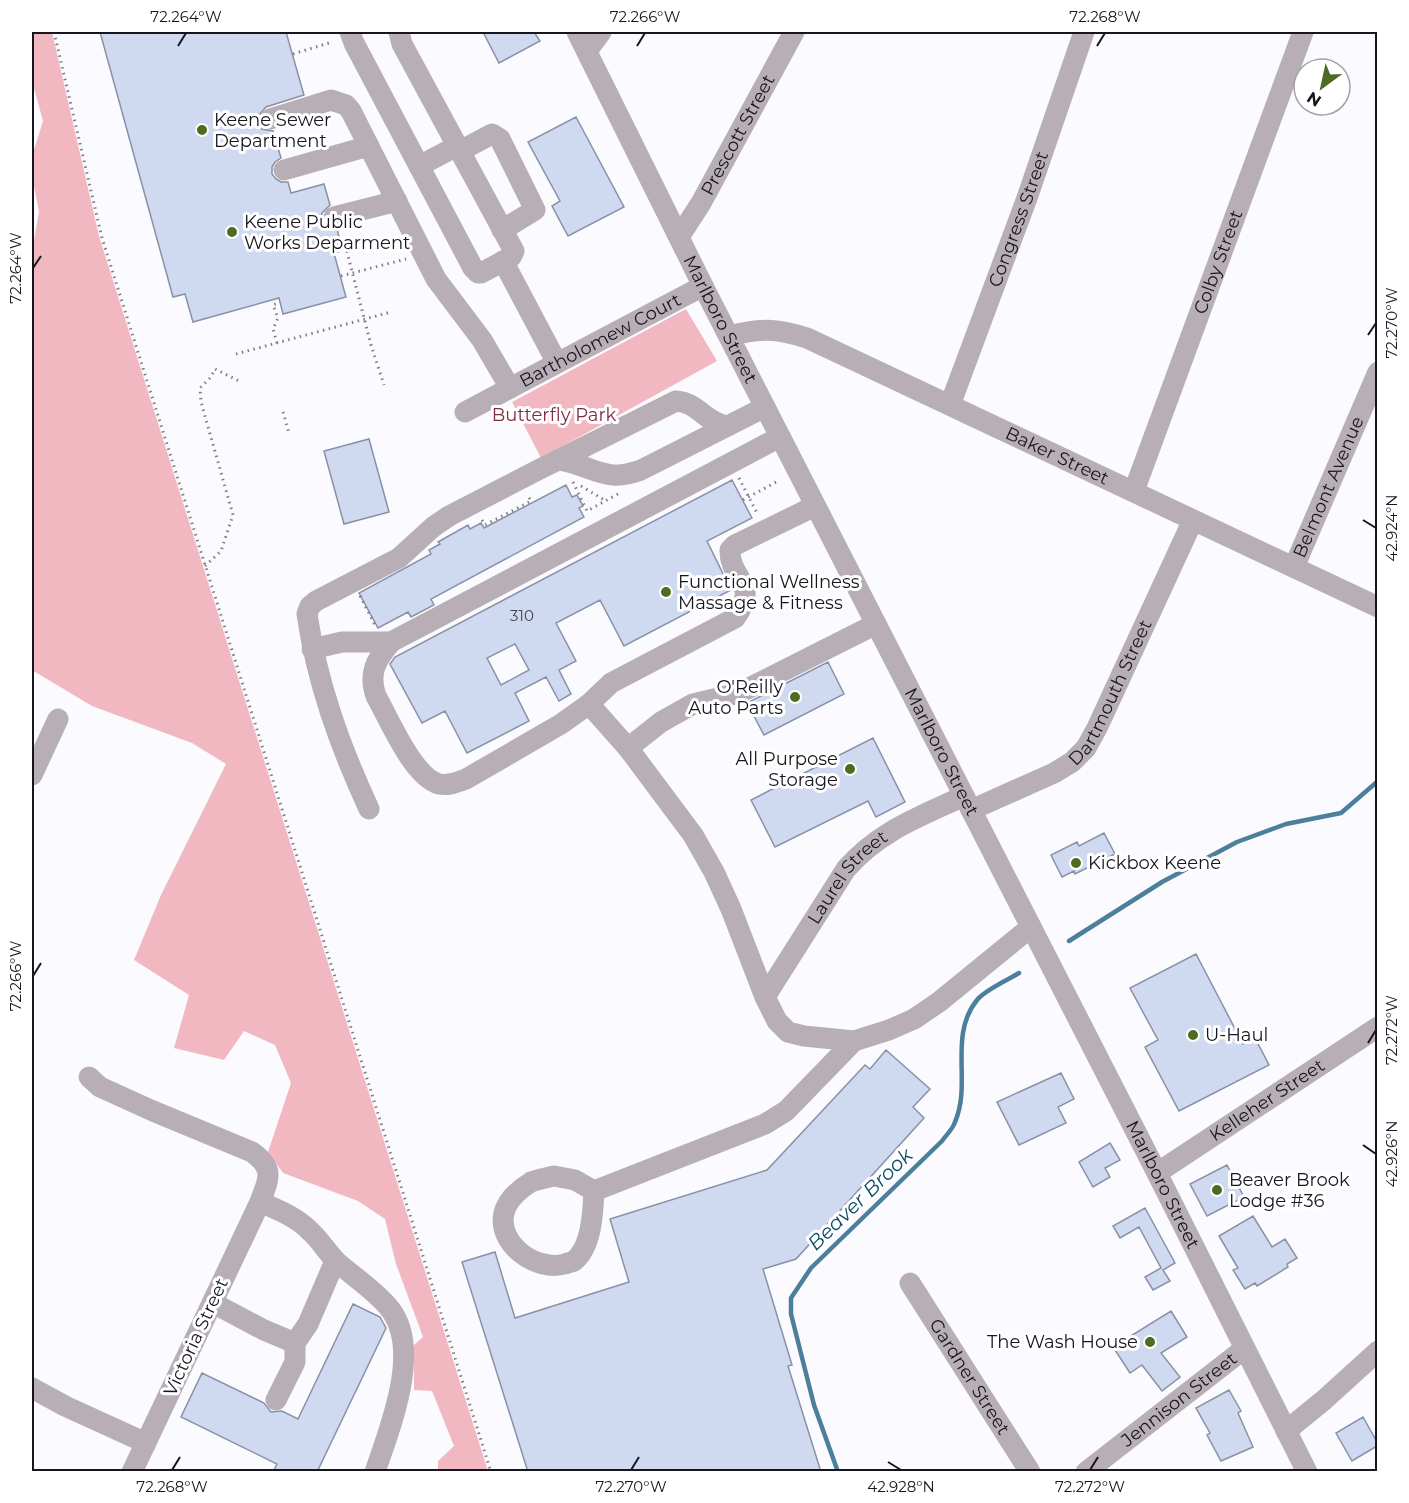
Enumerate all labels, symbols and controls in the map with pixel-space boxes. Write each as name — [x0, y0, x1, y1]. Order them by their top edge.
text: 72.264°W — [150, 7, 222, 26]
text: 72.266°W — [610, 7, 681, 26]
text: 72.268°W — [1069, 7, 1141, 26]
north arrow — [1292, 57, 1352, 117]
street label: Prescott Street — [696, 71, 780, 199]
text: N — [1304, 88, 1325, 111]
place label: Keene Sewer Department — [214, 109, 331, 152]
marker: Keene Sewer Department — [195, 123, 209, 137]
street label: Congress Street — [984, 149, 1053, 290]
street label: Colby Street — [1189, 207, 1248, 317]
place label: Keene Public Works Deparment — [244, 211, 410, 254]
marker: Keene Public Works Deparment — [225, 225, 239, 239]
text: 72.264°W — [6, 232, 25, 304]
street label: Marlboro Street — [679, 252, 762, 387]
text: 72.270°W — [1382, 287, 1401, 359]
street label: Bartholomew Court — [516, 289, 685, 392]
park label: Butterfly Park — [492, 404, 616, 426]
street label: Belmont Avenue — [1288, 413, 1369, 561]
street label: Baker Street — [1002, 422, 1112, 490]
text: 42.924°N — [1382, 495, 1401, 562]
place label: Functional Wellness Massage & Fitness — [678, 571, 860, 614]
marker: Functional Wellness Massage & Fitness — [659, 585, 673, 599]
house number: 310 — [510, 606, 534, 625]
street label: Dartmouth Street — [1064, 616, 1156, 770]
place label: O'Reilly Auto Parts — [688, 676, 783, 719]
street label: Marlboro Street — [900, 684, 983, 820]
marker: O'Reilly Auto Parts — [788, 690, 802, 704]
place label: All Purpose Storage — [735, 748, 838, 791]
marker: All Purpose Storage — [843, 762, 857, 776]
street label: Laurel Street — [803, 826, 892, 928]
place label: Kickbox Keene — [1088, 852, 1221, 874]
marker: Kickbox Keene — [1069, 856, 1083, 870]
text: 72.266°W — [6, 940, 25, 1011]
text: 72.272°W — [1382, 995, 1401, 1065]
place label: U-Haul — [1205, 1024, 1268, 1046]
marker: U-Haul — [1186, 1028, 1200, 1042]
street label: Kelleher Street — [1205, 1054, 1329, 1146]
street label: Marlboro Street — [1121, 1117, 1204, 1252]
text: 42.926°N — [1382, 1121, 1401, 1187]
water label: Beaver Brook — [803, 1142, 918, 1255]
place label: Beaver Brook Lodge #36 — [1229, 1169, 1350, 1212]
marker: Beaver Brook Lodge #36 — [1210, 1183, 1224, 1197]
street label: Victoria Street — [159, 1275, 233, 1399]
street label: Gardner Street — [925, 1315, 1014, 1439]
place label: The Wash House — [987, 1331, 1138, 1353]
marker: The Wash House — [1143, 1335, 1157, 1349]
street label: Jennison Street — [1116, 1348, 1241, 1452]
text: 72.268°W — [136, 1477, 208, 1496]
text: 72.270°W — [595, 1477, 667, 1496]
text: 42.928°N — [867, 1477, 935, 1496]
text: 72.272°W — [1055, 1477, 1125, 1496]

